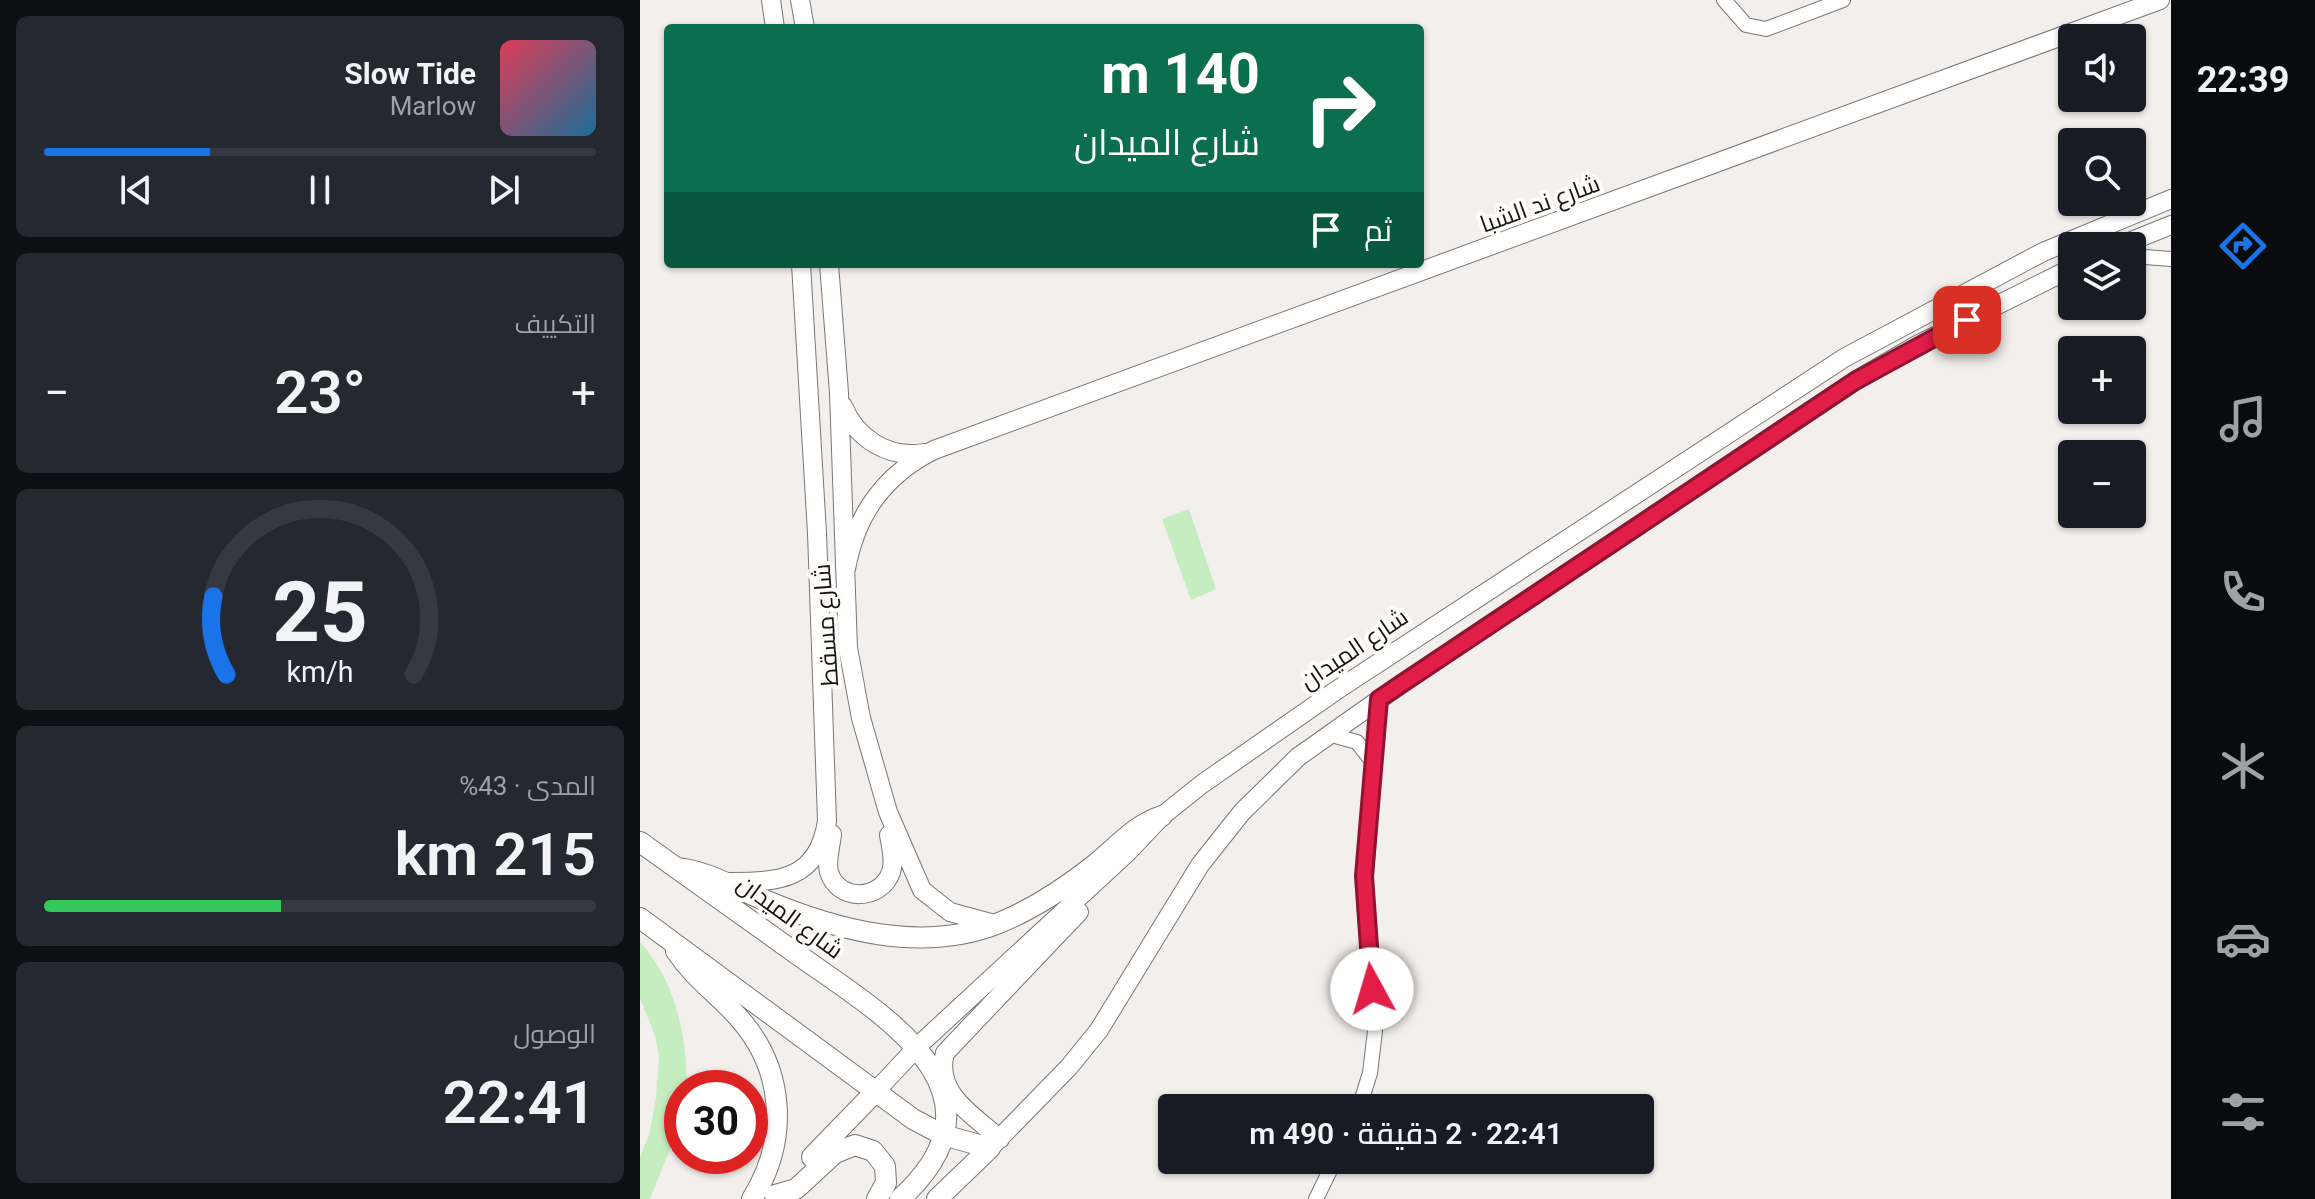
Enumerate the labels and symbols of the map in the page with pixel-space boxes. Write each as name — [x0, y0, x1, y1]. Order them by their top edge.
street label: شارع ند الشبا — [1476, 169, 1604, 240]
pin — [1933, 286, 2001, 354]
street label: شارع مسقط — [808, 563, 846, 687]
street label: شارع الميدان — [1295, 603, 1414, 697]
street label: شارع الميدان — [730, 869, 848, 966]
position arrow — [1330, 947, 1414, 1031]
speed limit sign: 30 — [664, 1070, 768, 1174]

